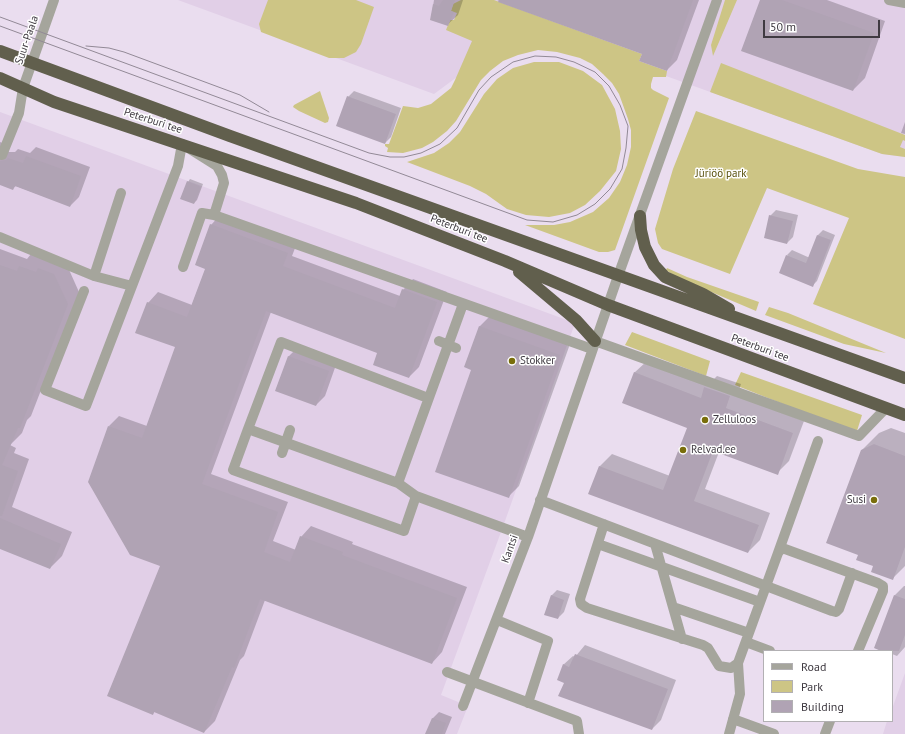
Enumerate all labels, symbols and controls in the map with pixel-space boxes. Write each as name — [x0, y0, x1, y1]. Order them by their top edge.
scale bar — [765, 12, 882, 38]
street label: Suur-Paala — [12, 14, 42, 66]
text: 50 m — [770, 19, 796, 34]
street label: Peterburi tee — [122, 105, 184, 137]
park label: Jüriöö park — [696, 167, 746, 181]
street label: Peterburi tee — [428, 212, 490, 246]
street label: Peterburi tee — [729, 331, 791, 365]
place label: Stokker — [520, 354, 555, 368]
marker: Stokker — [507, 356, 517, 366]
place label: Zelluloos — [713, 413, 756, 427]
marker: Zelluloos — [700, 415, 710, 425]
place label: Relvad.ee — [691, 443, 736, 457]
marker: Relvad.ee — [678, 445, 688, 455]
place label: Susi — [847, 493, 866, 507]
marker: Susi — [869, 495, 879, 505]
street label: Kantsi — [499, 533, 521, 565]
legend — [763, 650, 893, 722]
text: Road — [801, 659, 826, 674]
text: Park — [801, 679, 823, 694]
text: Building — [801, 699, 844, 714]

